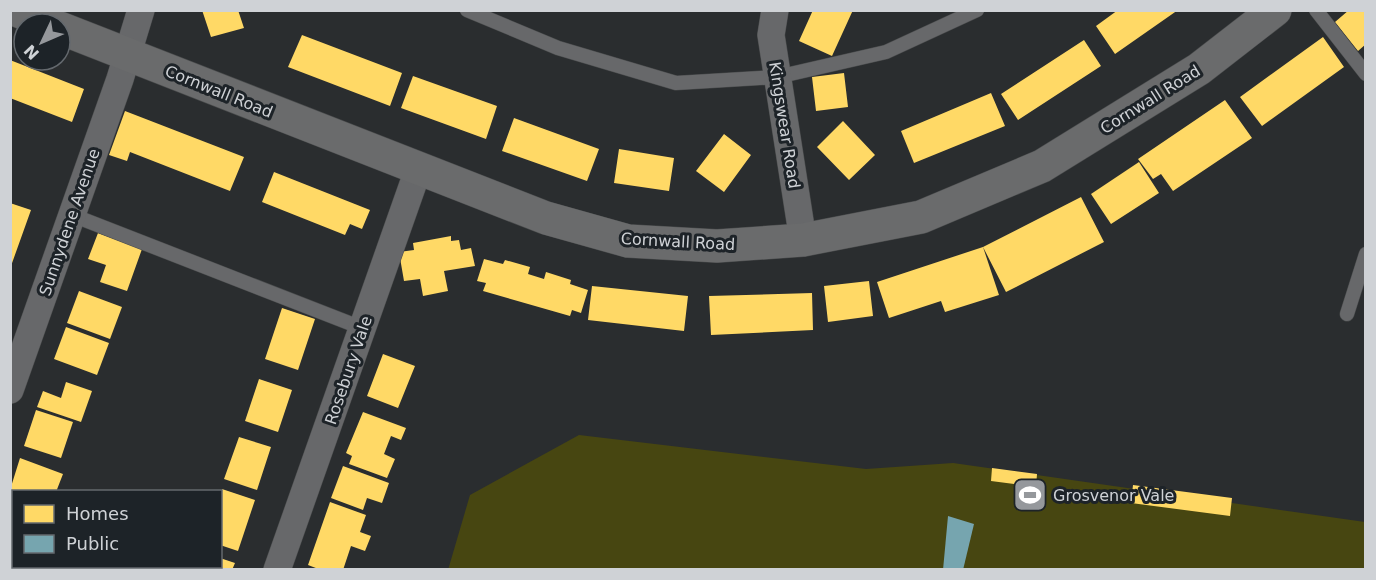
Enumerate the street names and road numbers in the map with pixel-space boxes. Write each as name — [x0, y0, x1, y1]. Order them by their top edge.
street label: Kingswear Road — [765, 60, 804, 190]
street label: Cornwall Road — [162, 61, 275, 122]
street label: Cornwall Road — [1097, 61, 1204, 138]
street label: Sunnydene Avenue — [35, 146, 104, 298]
street label: Cornwall Road — [620, 229, 736, 254]
street label: Rosebury Vale — [321, 313, 376, 427]

